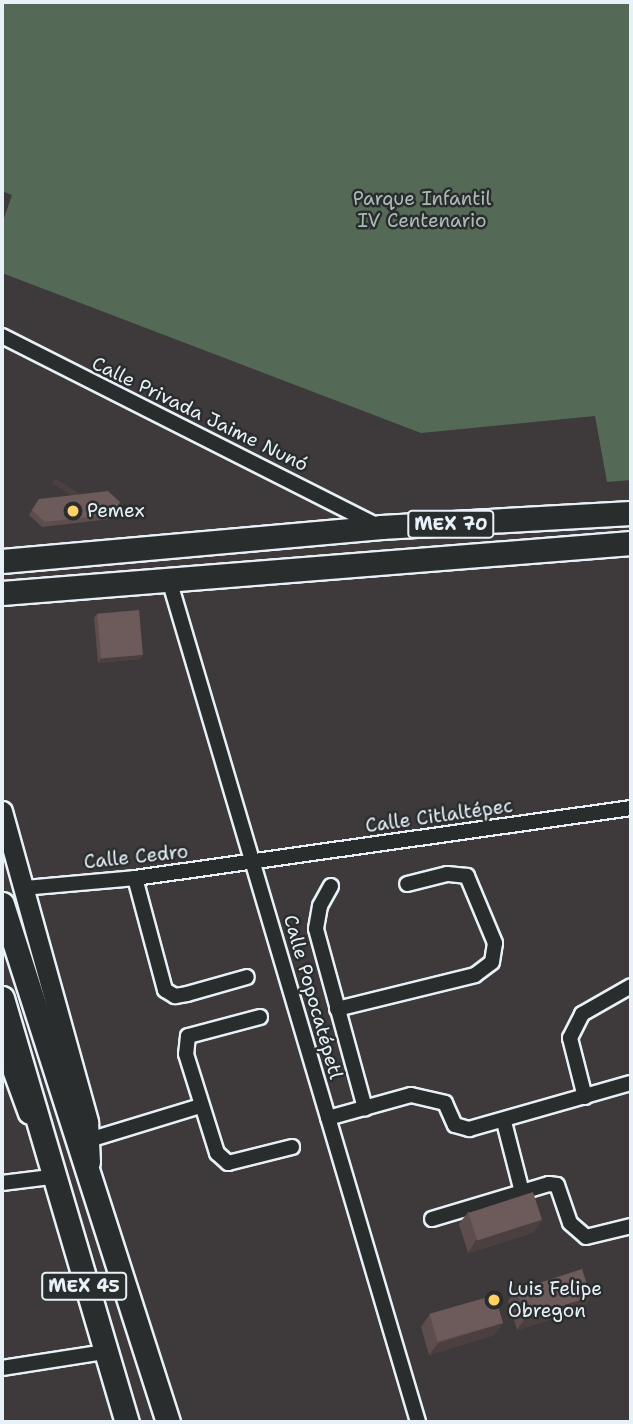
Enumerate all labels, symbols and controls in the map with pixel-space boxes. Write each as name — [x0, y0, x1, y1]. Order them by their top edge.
park label: Parque Infantil IV Centenario — [353, 188, 491, 232]
street label: Calle Privada Jaime Nunó — [88, 352, 312, 476]
place label: Pemex — [87, 500, 145, 522]
marker: Pemex — [65, 503, 81, 519]
road number: MEX 70 — [407, 510, 495, 538]
street label: Calle Citlaltépec — [364, 794, 514, 838]
street label: Calle Cedro — [83, 840, 189, 874]
street label: Calle Popocatépetl — [279, 912, 347, 1082]
road number: MEX 45 — [40, 1272, 128, 1301]
place label: Luis Felipe Obregon — [508, 1278, 602, 1322]
marker: Luis Felipe Obregon — [486, 1292, 502, 1308]

